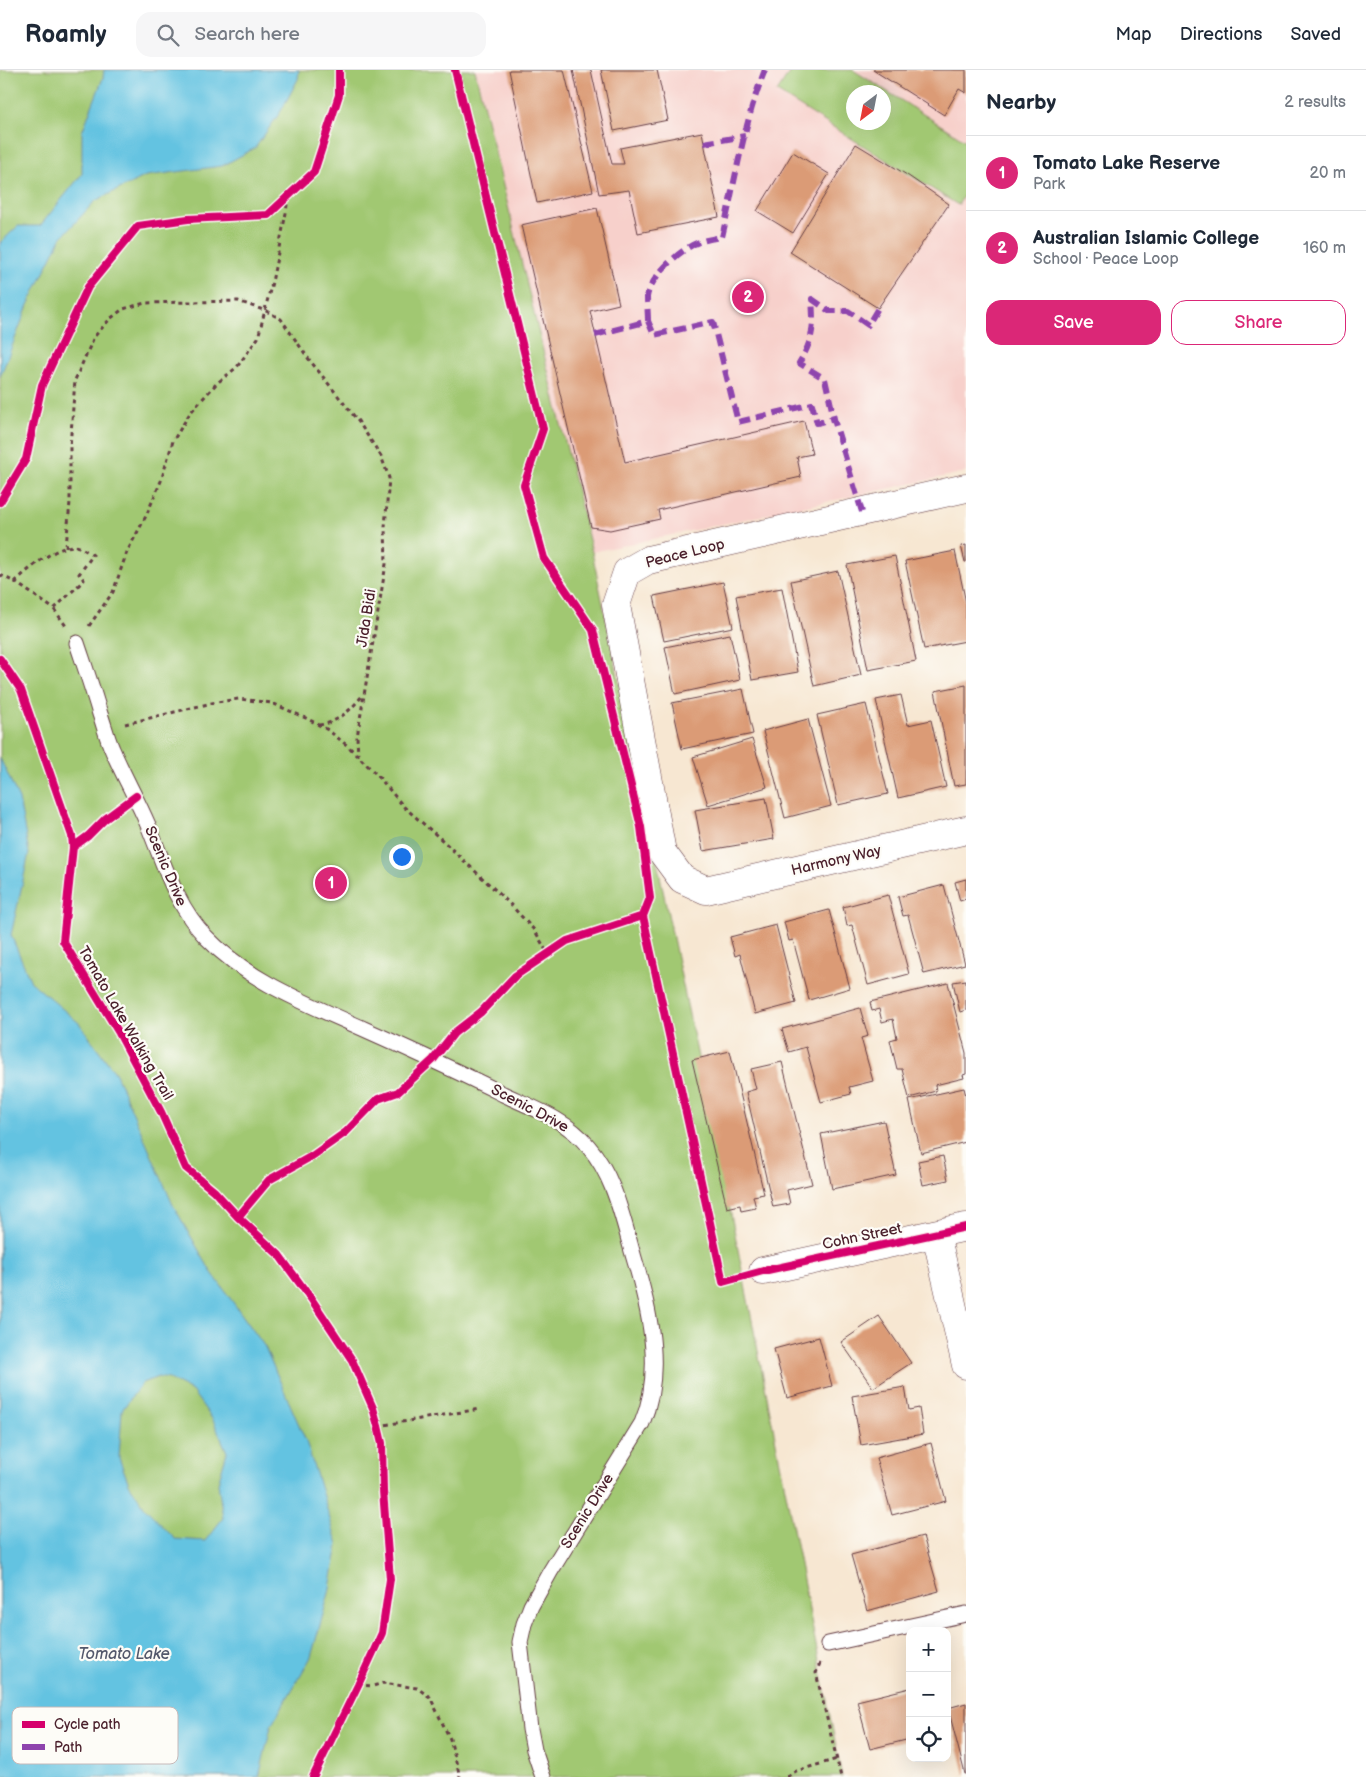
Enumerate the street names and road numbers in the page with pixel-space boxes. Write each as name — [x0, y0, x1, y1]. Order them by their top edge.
street label: Peace Loop — [643, 534, 727, 573]
street label: Jida Bidi — [353, 588, 380, 649]
street label: Scenic Drive — [140, 823, 191, 909]
street label: Harmony Way — [789, 841, 883, 880]
street label: Tomato Lake Walking Trail — [74, 943, 177, 1104]
street label: Scenic Drive — [488, 1080, 572, 1137]
street label: Cohn Street — [821, 1219, 904, 1254]
street label: Scenic Drive — [557, 1470, 618, 1552]

